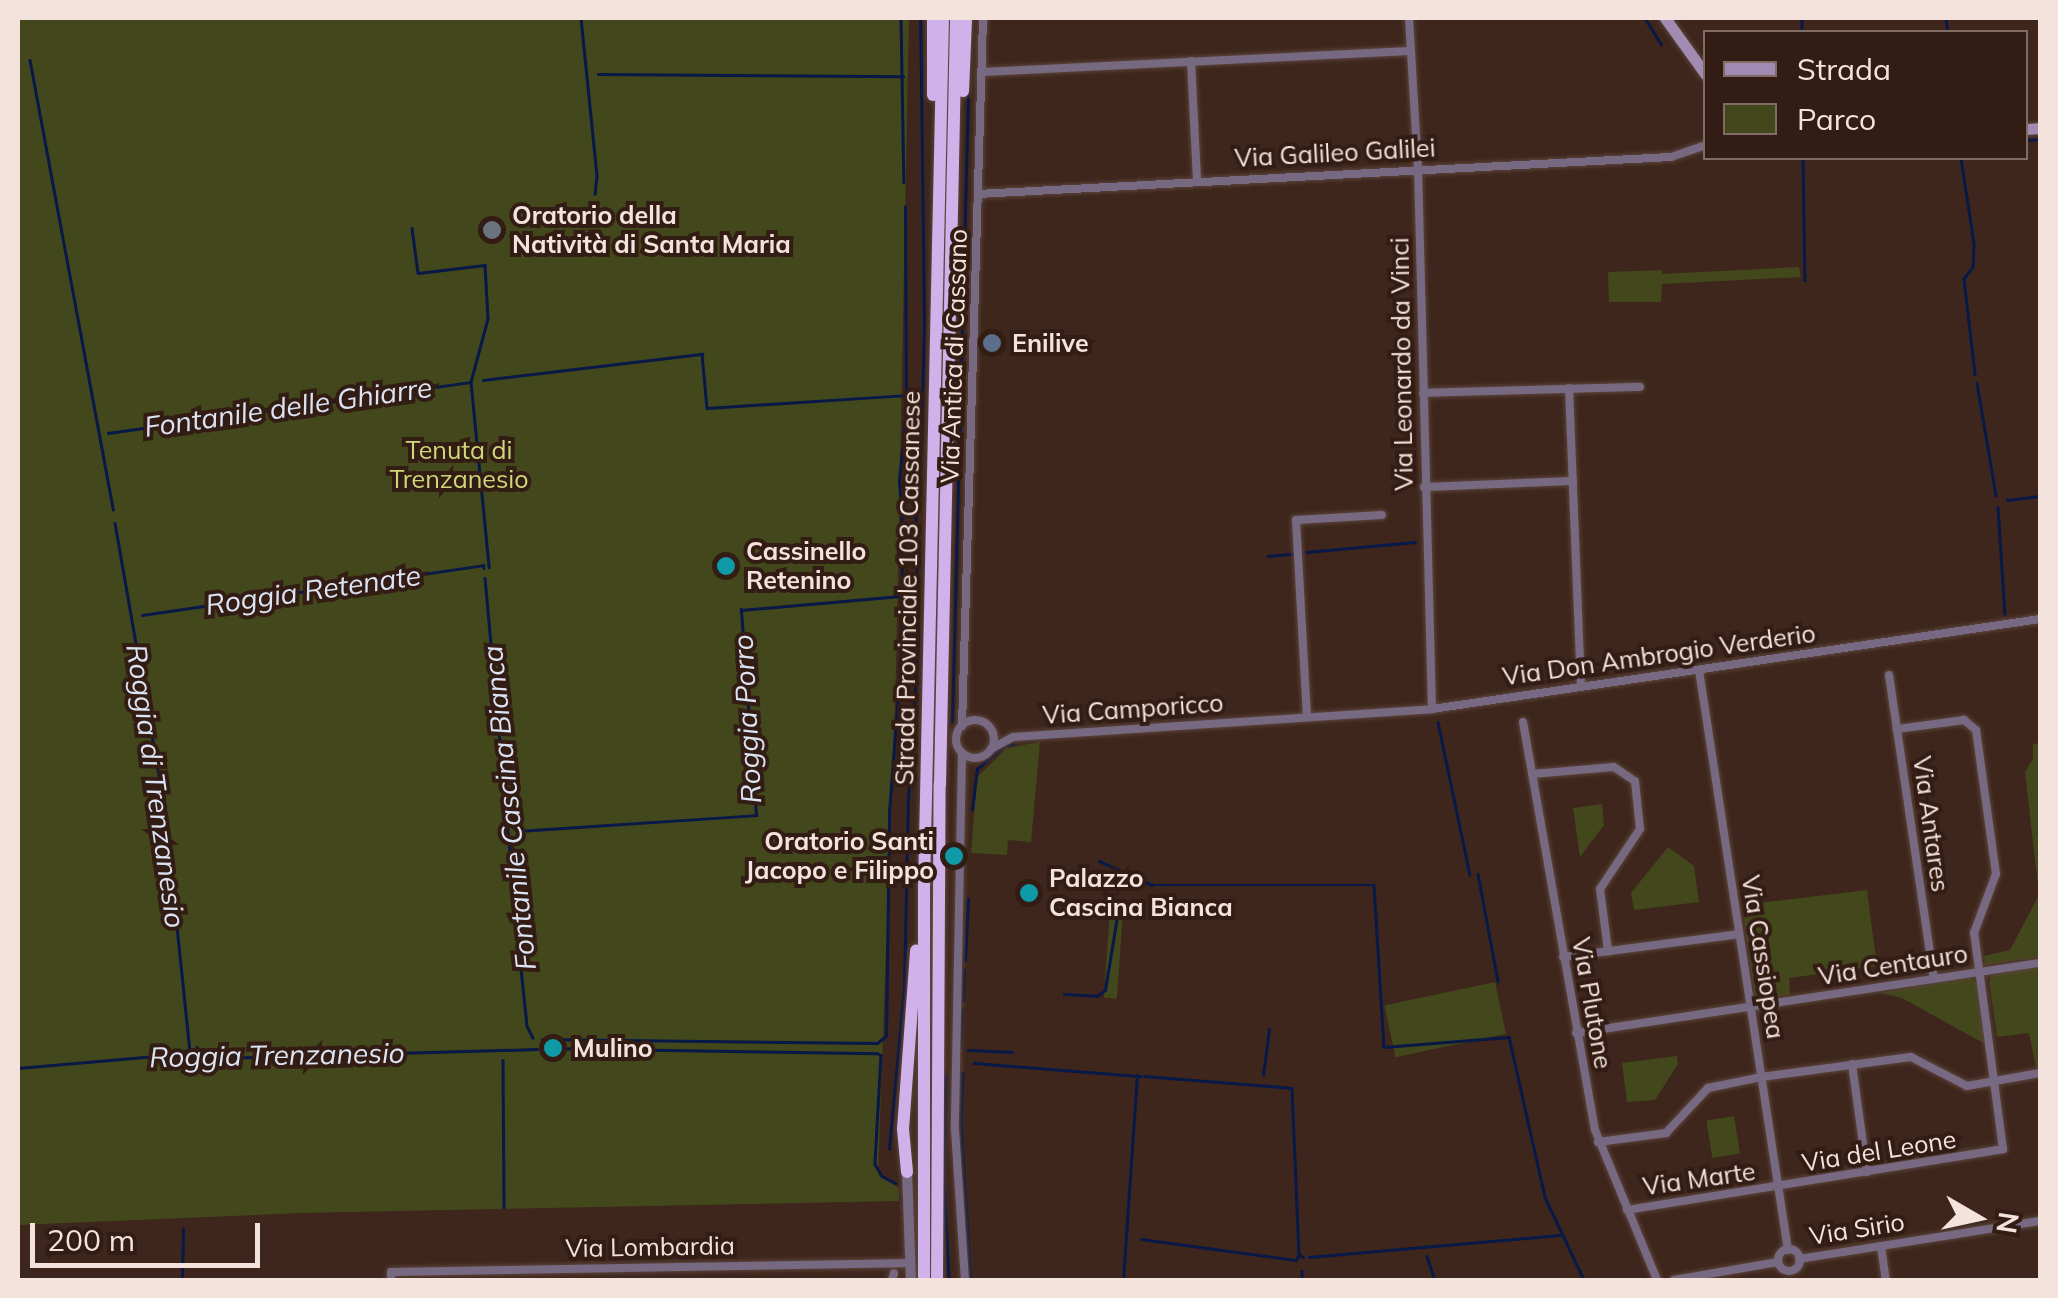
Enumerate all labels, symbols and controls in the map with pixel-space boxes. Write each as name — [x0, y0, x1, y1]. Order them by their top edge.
legend — [1703, 30, 2028, 160]
text: Strada — [1797, 50, 1891, 88]
text: Parco — [1797, 100, 1876, 138]
street label: Via Galileo Galilei — [1234, 133, 1436, 173]
place label: Oratorio della Natività di Santa Maria — [512, 201, 791, 260]
marker: Oratorio della Natività di Santa Maria — [481, 219, 503, 241]
street label: Via Antica di Cassano — [935, 228, 973, 484]
street label: Via Leonardo da Vinci — [1385, 237, 1419, 491]
place label: Enilive — [1012, 328, 1089, 358]
marker: Enilive — [981, 332, 1003, 354]
water label: Fontanile delle Ghiarre — [142, 370, 434, 444]
street label: Strada Provinciale 103 Cassanese — [890, 391, 926, 785]
park label: Tenuta di Trenzanesio — [389, 436, 529, 495]
place label: Cassinello Retenino — [746, 537, 866, 596]
marker: Cassinello Retenino — [715, 555, 737, 577]
water label: Roggia Retenate — [203, 558, 423, 622]
street label: Via Don Ambrogio Verderio — [1501, 618, 1817, 692]
water label: Roggia Porro — [726, 634, 768, 804]
water label: Roggia di Trenzanesio — [119, 642, 193, 930]
water label: Fontanile Cascina Bianca — [475, 644, 543, 972]
street label: Via Camporicco — [1041, 688, 1225, 730]
street label: Via Antares — [1907, 754, 1955, 894]
place label: Oratorio Santi Jacopo e Filippo — [745, 827, 934, 886]
marker: Oratorio Santi Jacopo e Filippo — [943, 845, 965, 867]
place label: Palazzo Cascina Bianca — [1049, 864, 1233, 923]
street label: Via Cassiopea — [1735, 873, 1791, 1041]
marker: Palazzo Cascina Bianca — [1018, 882, 1040, 904]
street label: Via Plutone — [1566, 935, 1618, 1071]
street label: Via Centauro — [1816, 938, 1970, 992]
place label: Mulino — [573, 1033, 653, 1063]
water label: Roggia Trenzanesio — [149, 1036, 405, 1074]
marker: Mulino — [542, 1037, 564, 1059]
street label: Via del Leone — [1800, 1124, 1958, 1178]
street label: Via Marte — [1641, 1156, 1757, 1202]
north arrow — [1928, 1168, 2028, 1268]
scale bar — [35, 1203, 265, 1265]
street label: Via Sirio — [1807, 1207, 1907, 1251]
text: N — [1989, 1210, 2027, 1236]
text: 200 m — [47, 1221, 135, 1259]
street label: Via Lombardia — [565, 1231, 735, 1263]

